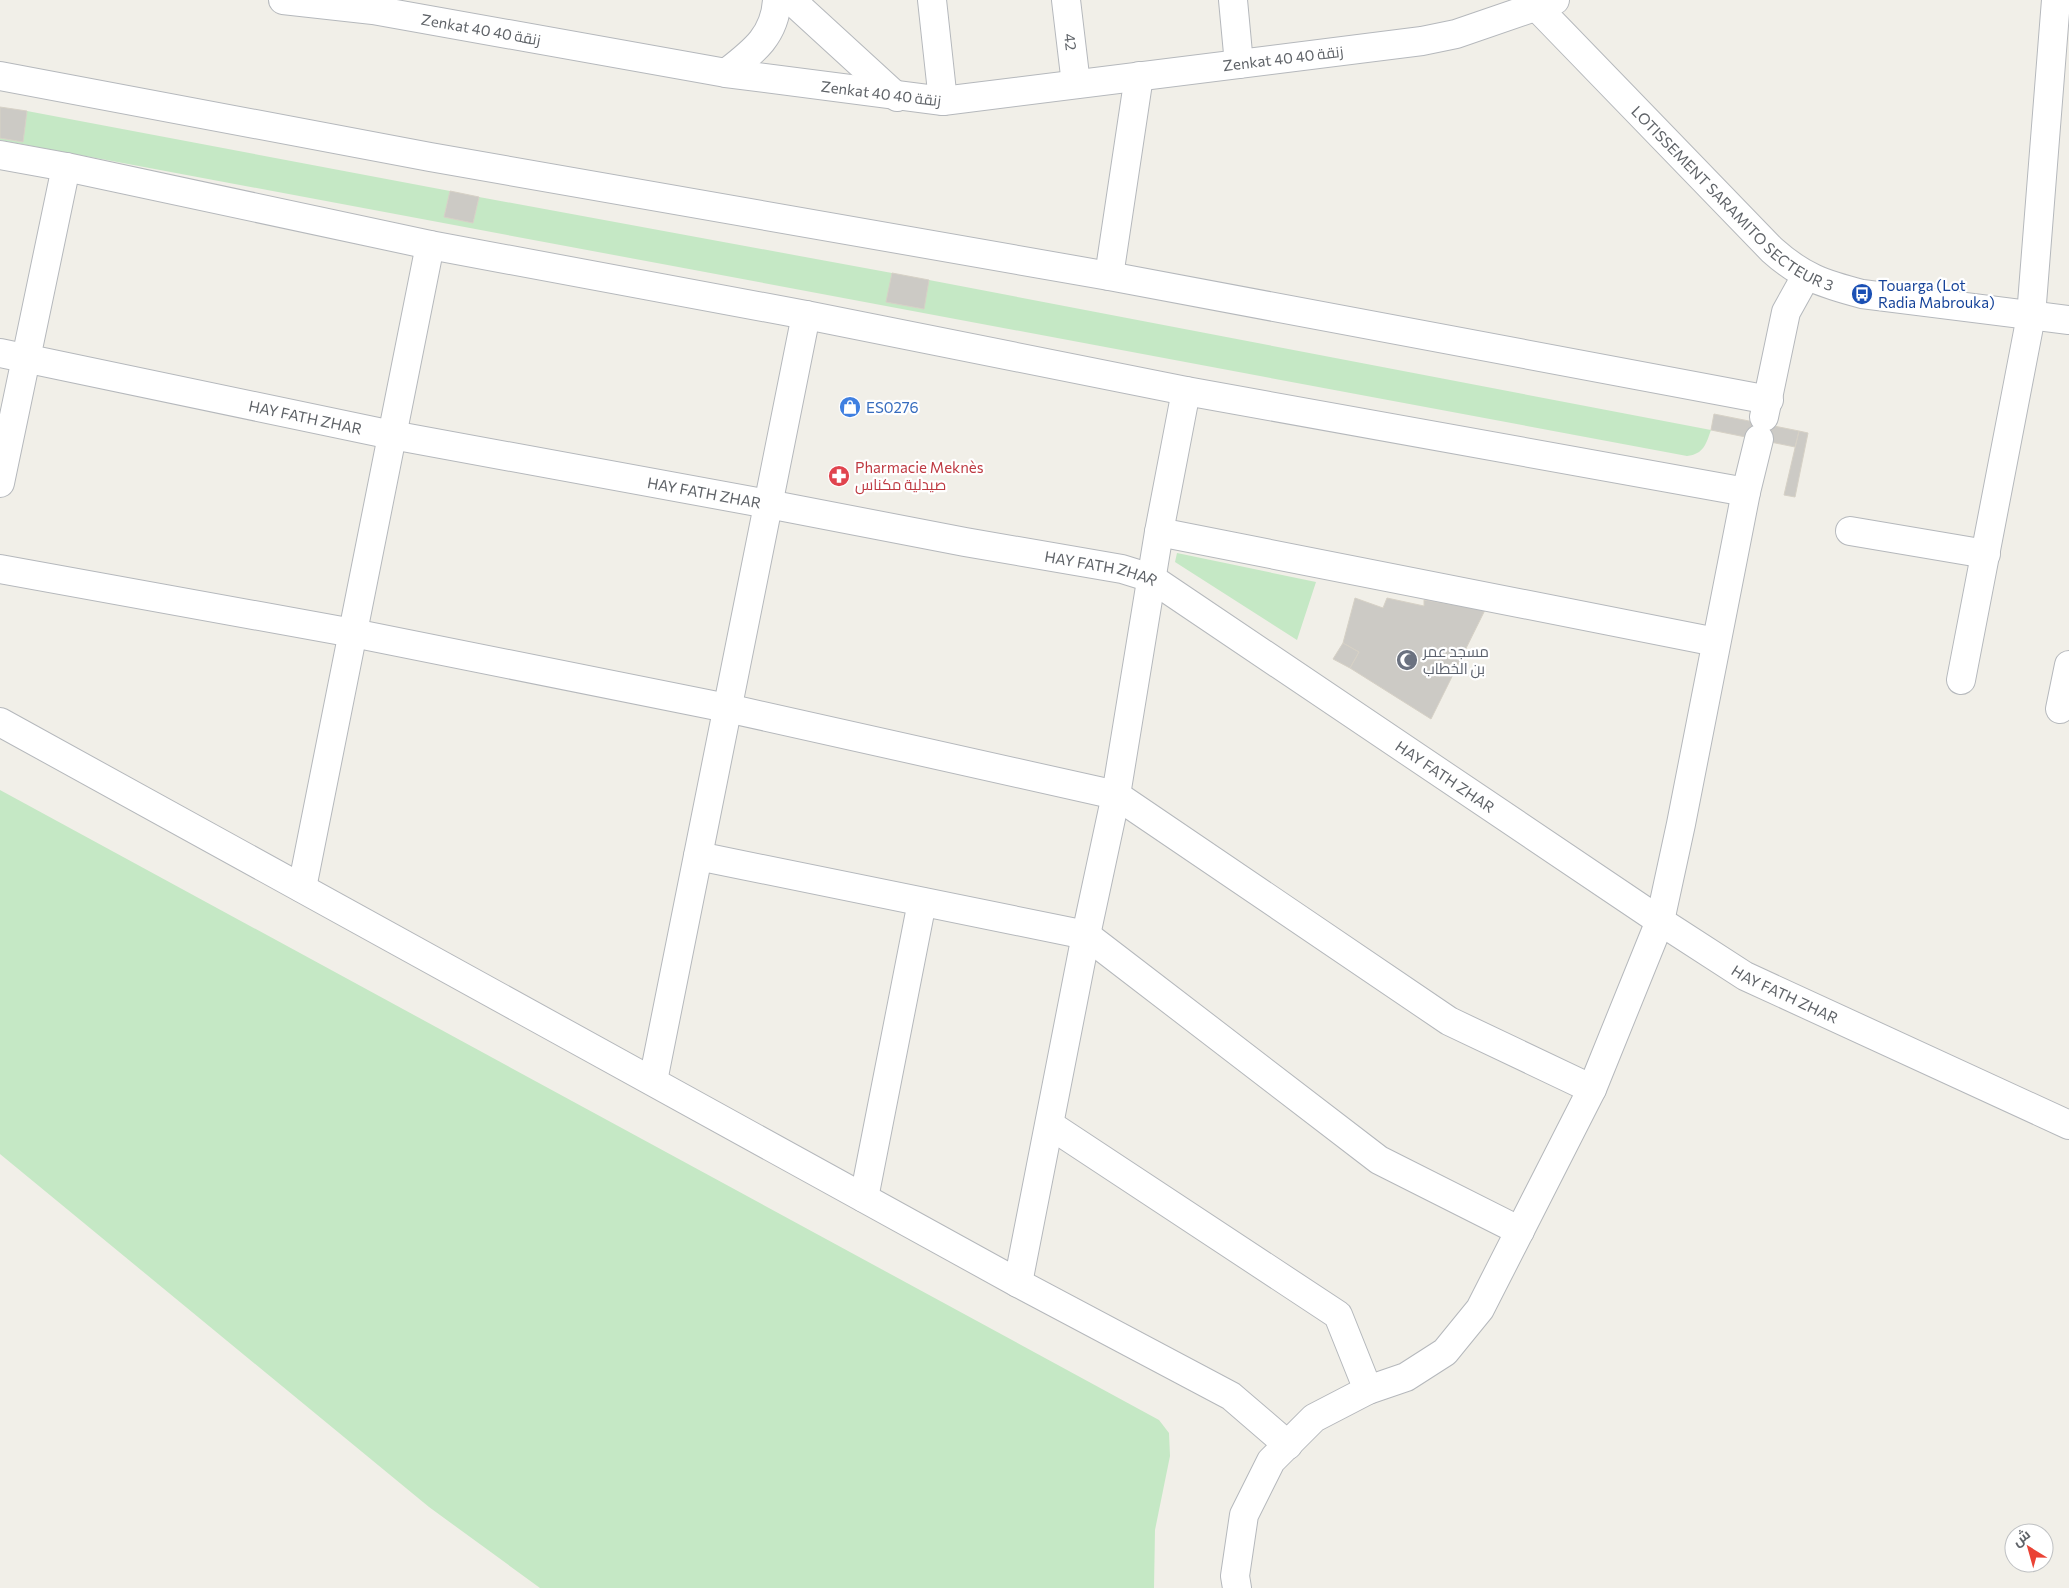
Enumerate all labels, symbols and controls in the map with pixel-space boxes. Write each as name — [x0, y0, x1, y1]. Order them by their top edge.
street label: Zenkat 40 زنقة 40 — [420, 10, 542, 49]
street label: 42 — [1061, 32, 1081, 51]
street label: Zenkat 40 زنقة 40 — [1222, 42, 1344, 75]
street label: Zenkat 40 زنقة 40 — [820, 77, 942, 110]
street label: LOTISSEMENT SARAMITO SECTEUR 3 — [1628, 102, 1836, 294]
place label: Touarga (Lot Radia Mabrouka) — [1878, 276, 1995, 311]
bus stop icon: Touarga (Lot Radia Mabrouka) — [1850, 282, 1874, 306]
shop icon: ES0276 — [838, 395, 862, 419]
street label: HAY FATH ZHAR — [247, 396, 364, 438]
place label: ES0276 — [866, 398, 919, 416]
place label: Pharmacie Meknès صيدلية مكناس — [855, 458, 984, 495]
pharmacy icon: Pharmacie Meknès صيدلية مكناس — [827, 464, 851, 488]
street label: HAY FATH ZHAR — [646, 473, 763, 512]
street label: HAY FATH ZHAR — [1043, 547, 1162, 589]
place label: مسجد عمر بن الخطاب — [1422, 642, 1489, 679]
mosque icon: مسجد عمر بن الخطاب — [1395, 648, 1419, 672]
street label: HAY FATH ZHAR — [1392, 737, 1498, 816]
street label: HAY FATH ZHAR — [1728, 961, 1841, 1027]
north arrow — [2004, 1523, 2054, 1573]
text: ش — [2009, 1525, 2034, 1550]

